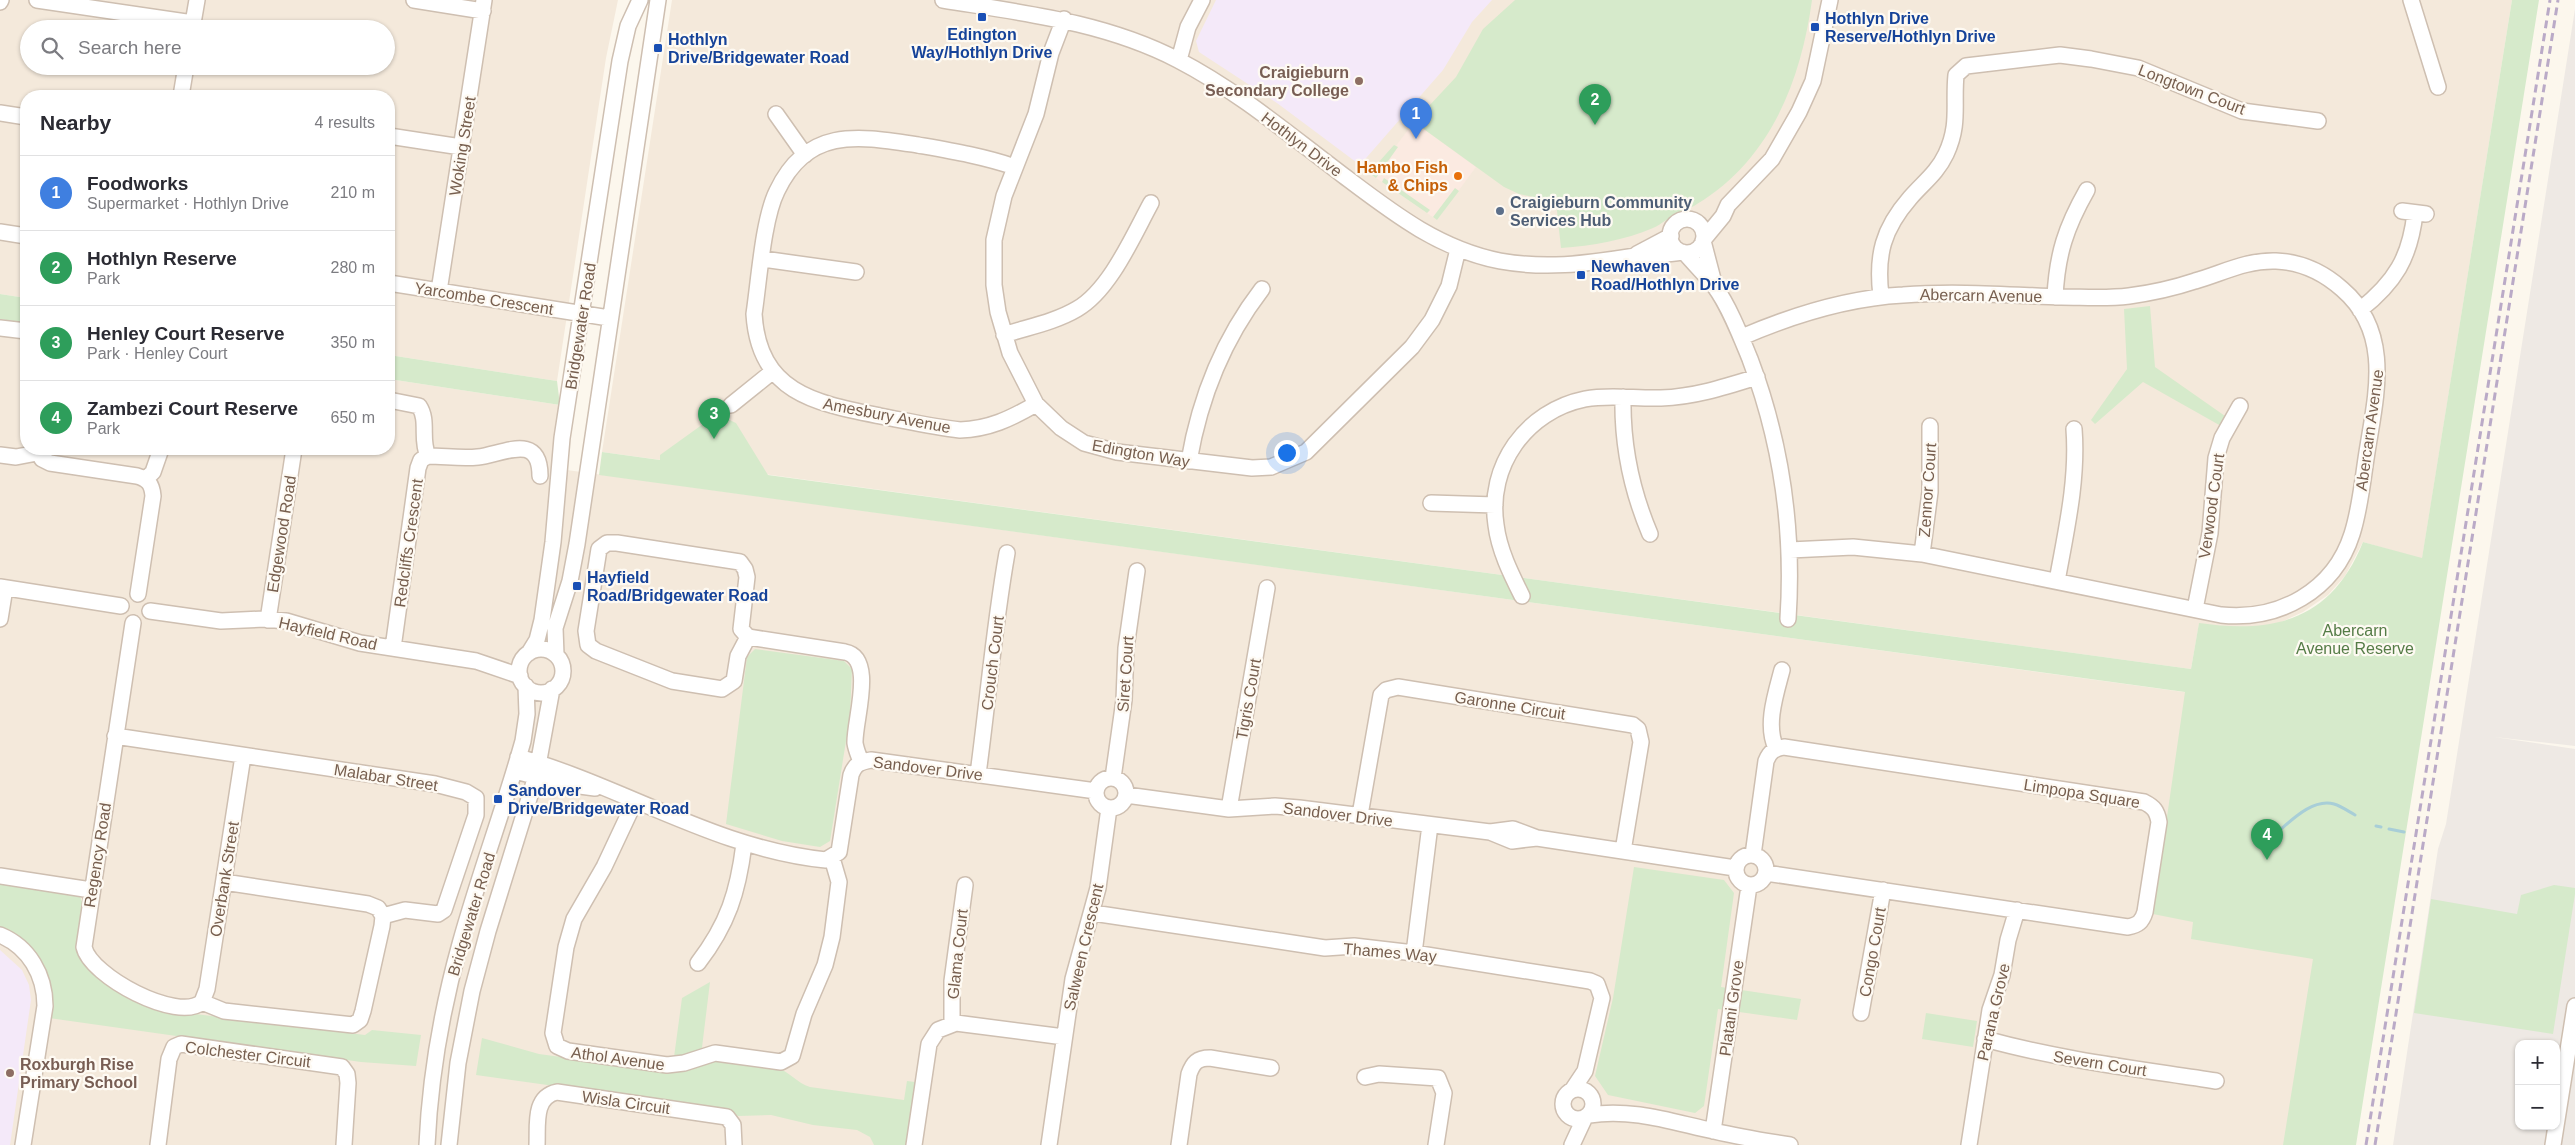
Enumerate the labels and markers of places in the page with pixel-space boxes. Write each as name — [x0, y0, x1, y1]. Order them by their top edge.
place label: Hothlyn Drive Reserve/Hothlyn Drive — [1825, 10, 1996, 45]
marker: Edington Way/Hothlyn Drive — [976, 11, 988, 23]
marker: Hothlyn Drive Reserve/Hothlyn Drive — [1809, 21, 1821, 33]
place label: Edington Way/Hothlyn Drive — [912, 26, 1052, 61]
place label: Hothlyn Drive/Bridgewater Road — [668, 31, 849, 66]
marker: Hothlyn Drive/Bridgewater Road — [652, 42, 664, 54]
place label: Craigieburn Secondary College — [1205, 64, 1349, 99]
marker: Craigieburn Secondary College — [1353, 75, 1365, 87]
pin: 2 — [1579, 84, 1611, 125]
pin: 1 — [1400, 98, 1432, 139]
place label: Hambo Fish & Chips — [1356, 159, 1448, 194]
marker: Hambo Fish & Chips — [1452, 170, 1464, 182]
place label: Craigieburn Community Services Hub — [1510, 194, 1692, 229]
marker: Craigieburn Community Services Hub — [1494, 205, 1506, 217]
place label: Newhaven Road/Hothlyn Drive — [1591, 258, 1740, 293]
marker: Newhaven Road/Hothlyn Drive — [1575, 269, 1587, 281]
pin: 3 — [698, 398, 730, 439]
place label: Hayfield Road/Bridgewater Road — [587, 569, 768, 604]
marker: Hayfield Road/Bridgewater Road — [571, 580, 583, 592]
place label: Sandover Drive/Bridgewater Road — [508, 782, 689, 817]
marker: Sandover Drive/Bridgewater Road — [492, 793, 504, 805]
pin: 4 — [2251, 819, 2283, 860]
place label: Roxburgh Rise Primary School — [20, 1056, 137, 1091]
marker: Roxburgh Rise Primary School — [4, 1067, 16, 1079]

